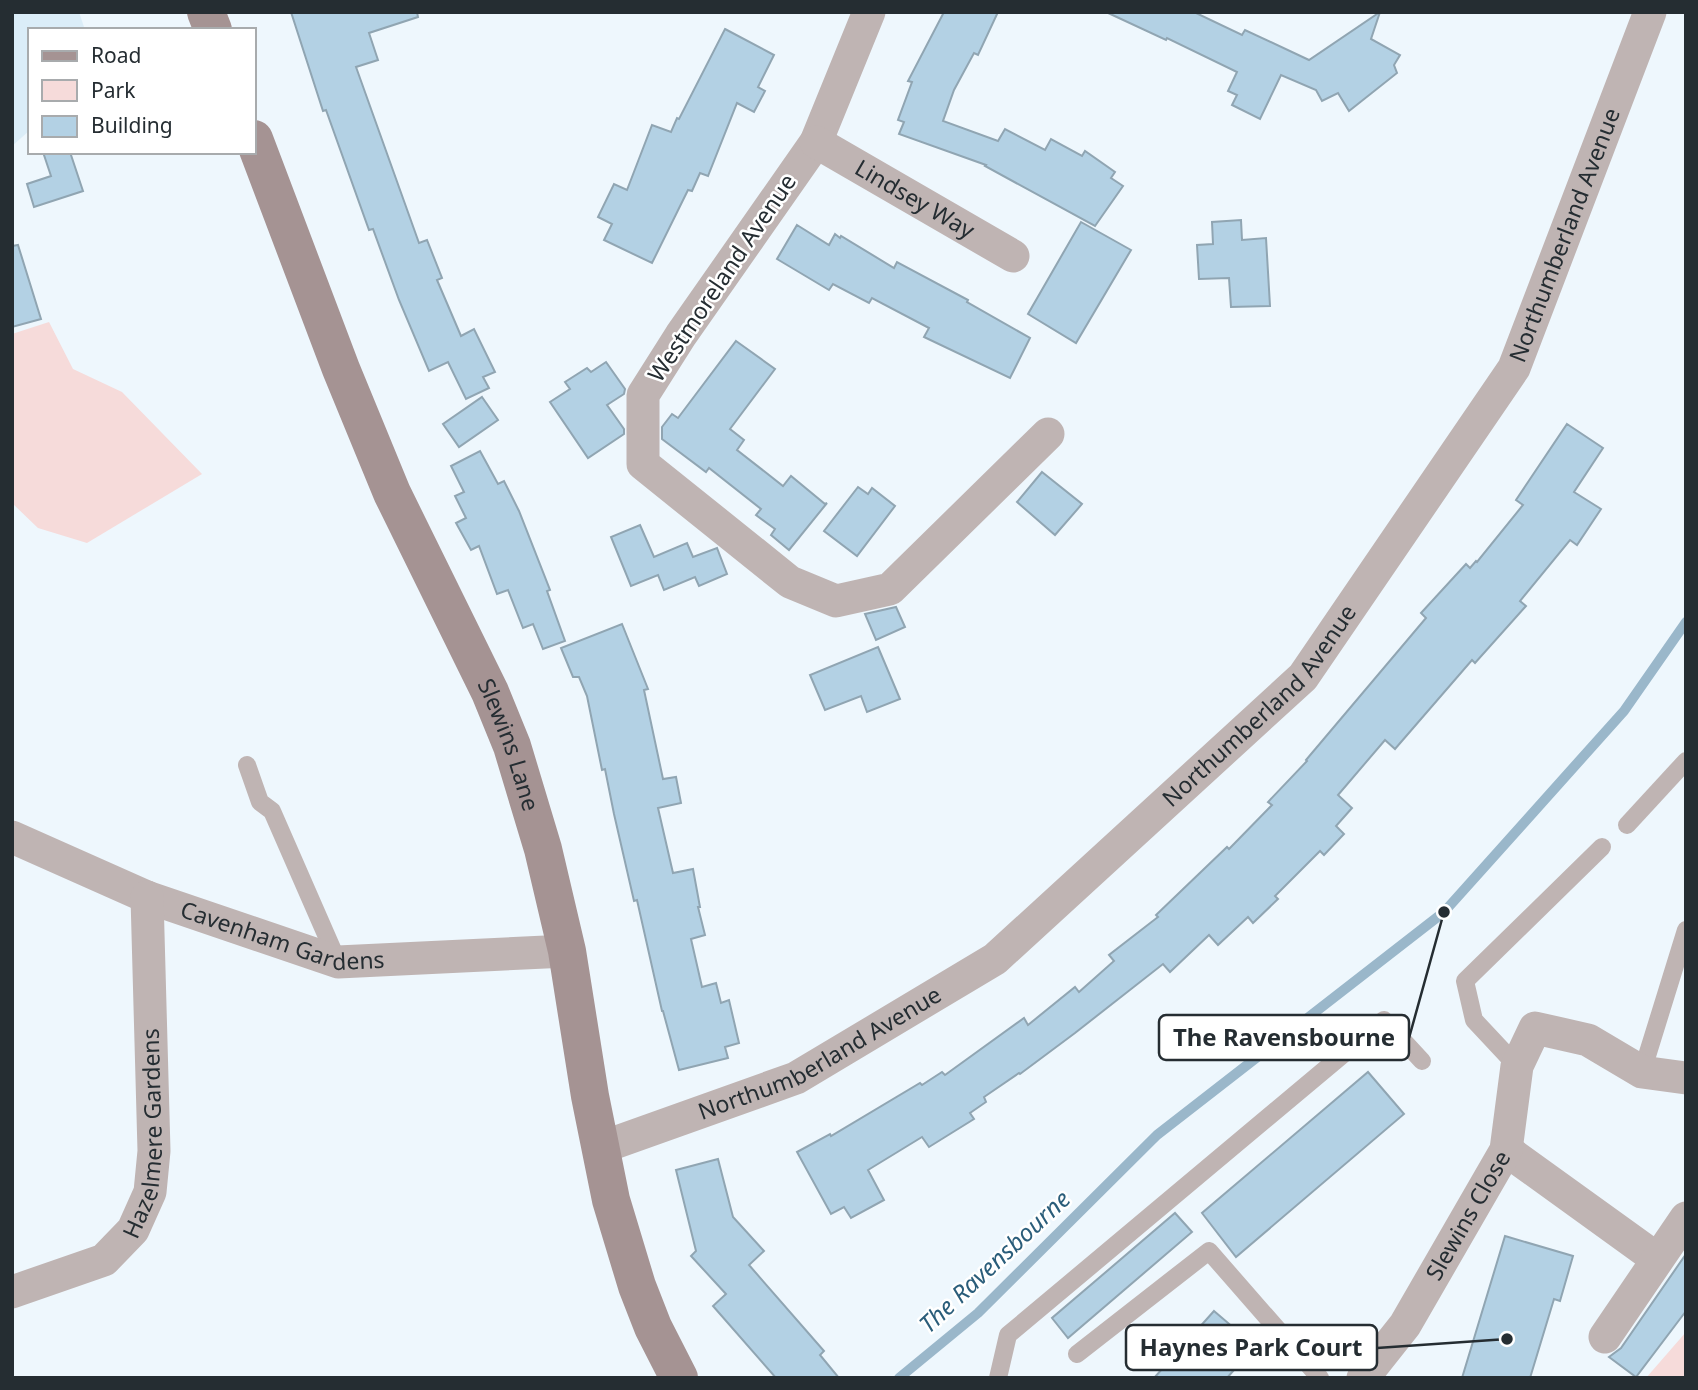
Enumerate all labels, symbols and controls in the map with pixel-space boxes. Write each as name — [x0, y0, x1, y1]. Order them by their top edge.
legend — [28, 28, 256, 154]
text: Road — [91, 41, 141, 69]
text: Park — [91, 76, 136, 104]
street label: Northumberland Avenue — [1501, 103, 1627, 367]
text: Building — [91, 111, 173, 139]
street label: Lindsey Way — [850, 151, 981, 246]
street label: Westmoreland Avenue — [640, 167, 803, 388]
street label: Northumberland Avenue — [1155, 598, 1363, 813]
street label: Slewins Lane — [471, 673, 548, 815]
street label: Cavenham Gardens — [176, 893, 385, 977]
street label: Northumberland Avenue — [693, 978, 947, 1127]
callout: The Ravensbourne — [1159, 1015, 1409, 1060]
text: The Ravensbourne — [1173, 1020, 1395, 1053]
street label: Hazelmere Gardens — [114, 1028, 169, 1243]
street label: Slewins Close — [1417, 1144, 1517, 1286]
water label: The Ravensbourne — [911, 1182, 1077, 1340]
callout: Haynes Park Court — [1126, 1325, 1377, 1370]
text: Haynes Park Court — [1140, 1330, 1362, 1363]

